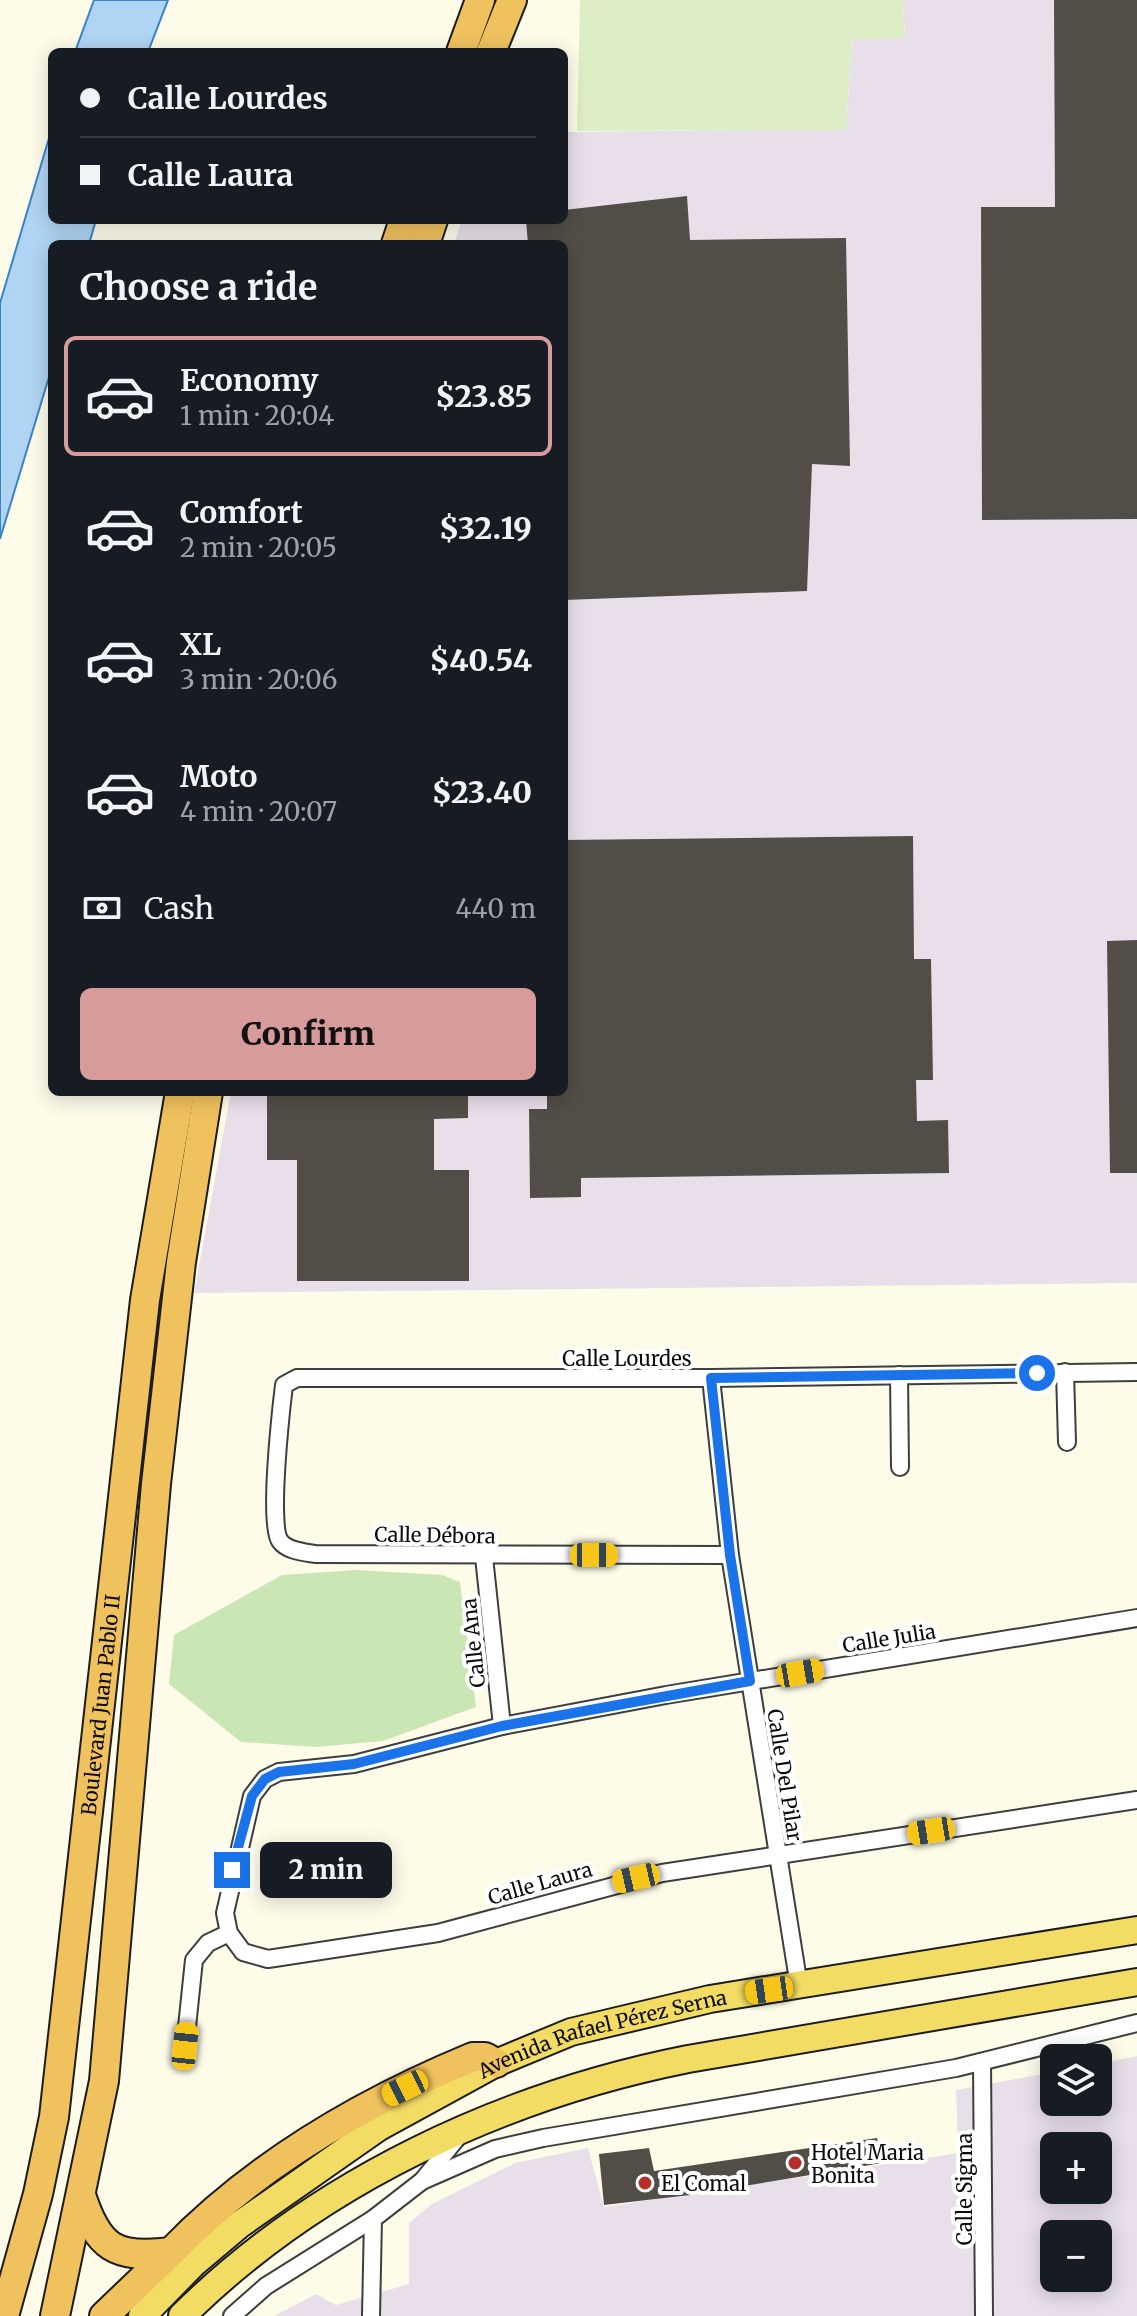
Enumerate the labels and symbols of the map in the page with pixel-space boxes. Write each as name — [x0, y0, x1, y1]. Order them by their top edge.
street label: Calle Lourdes — [562, 1346, 692, 1371]
route start — [1019, 1355, 1055, 1391]
street label: Calle Débora — [374, 1521, 496, 1549]
car — [570, 1543, 618, 1567]
street label: Boulevard Juan Pablo II — [75, 1593, 125, 1817]
street label: Calle Ana — [456, 1597, 490, 1689]
street label: Calle Julia — [841, 1618, 938, 1658]
car — [774, 1657, 826, 1689]
street label: Calle Del Pilar — [762, 1707, 808, 1843]
car — [905, 1815, 957, 1847]
callout: 2 min — [260, 1842, 392, 1898]
route end — [214, 1852, 250, 1888]
street label: Calle Laura — [485, 1856, 595, 1910]
car — [610, 1861, 662, 1895]
car — [744, 1975, 794, 2005]
street label: Avenida Rafael Pérez Serna — [472, 1984, 728, 2084]
car — [171, 2021, 199, 2071]
car — [378, 2067, 432, 2109]
street label: Calle Sigma — [952, 2132, 977, 2245]
place label: Hotel Maria Bonita — [811, 2140, 924, 2188]
marker: Hotel Maria Bonita — [786, 2154, 804, 2172]
place label: El Comal — [661, 2171, 746, 2196]
marker: El Comal — [636, 2174, 654, 2192]

